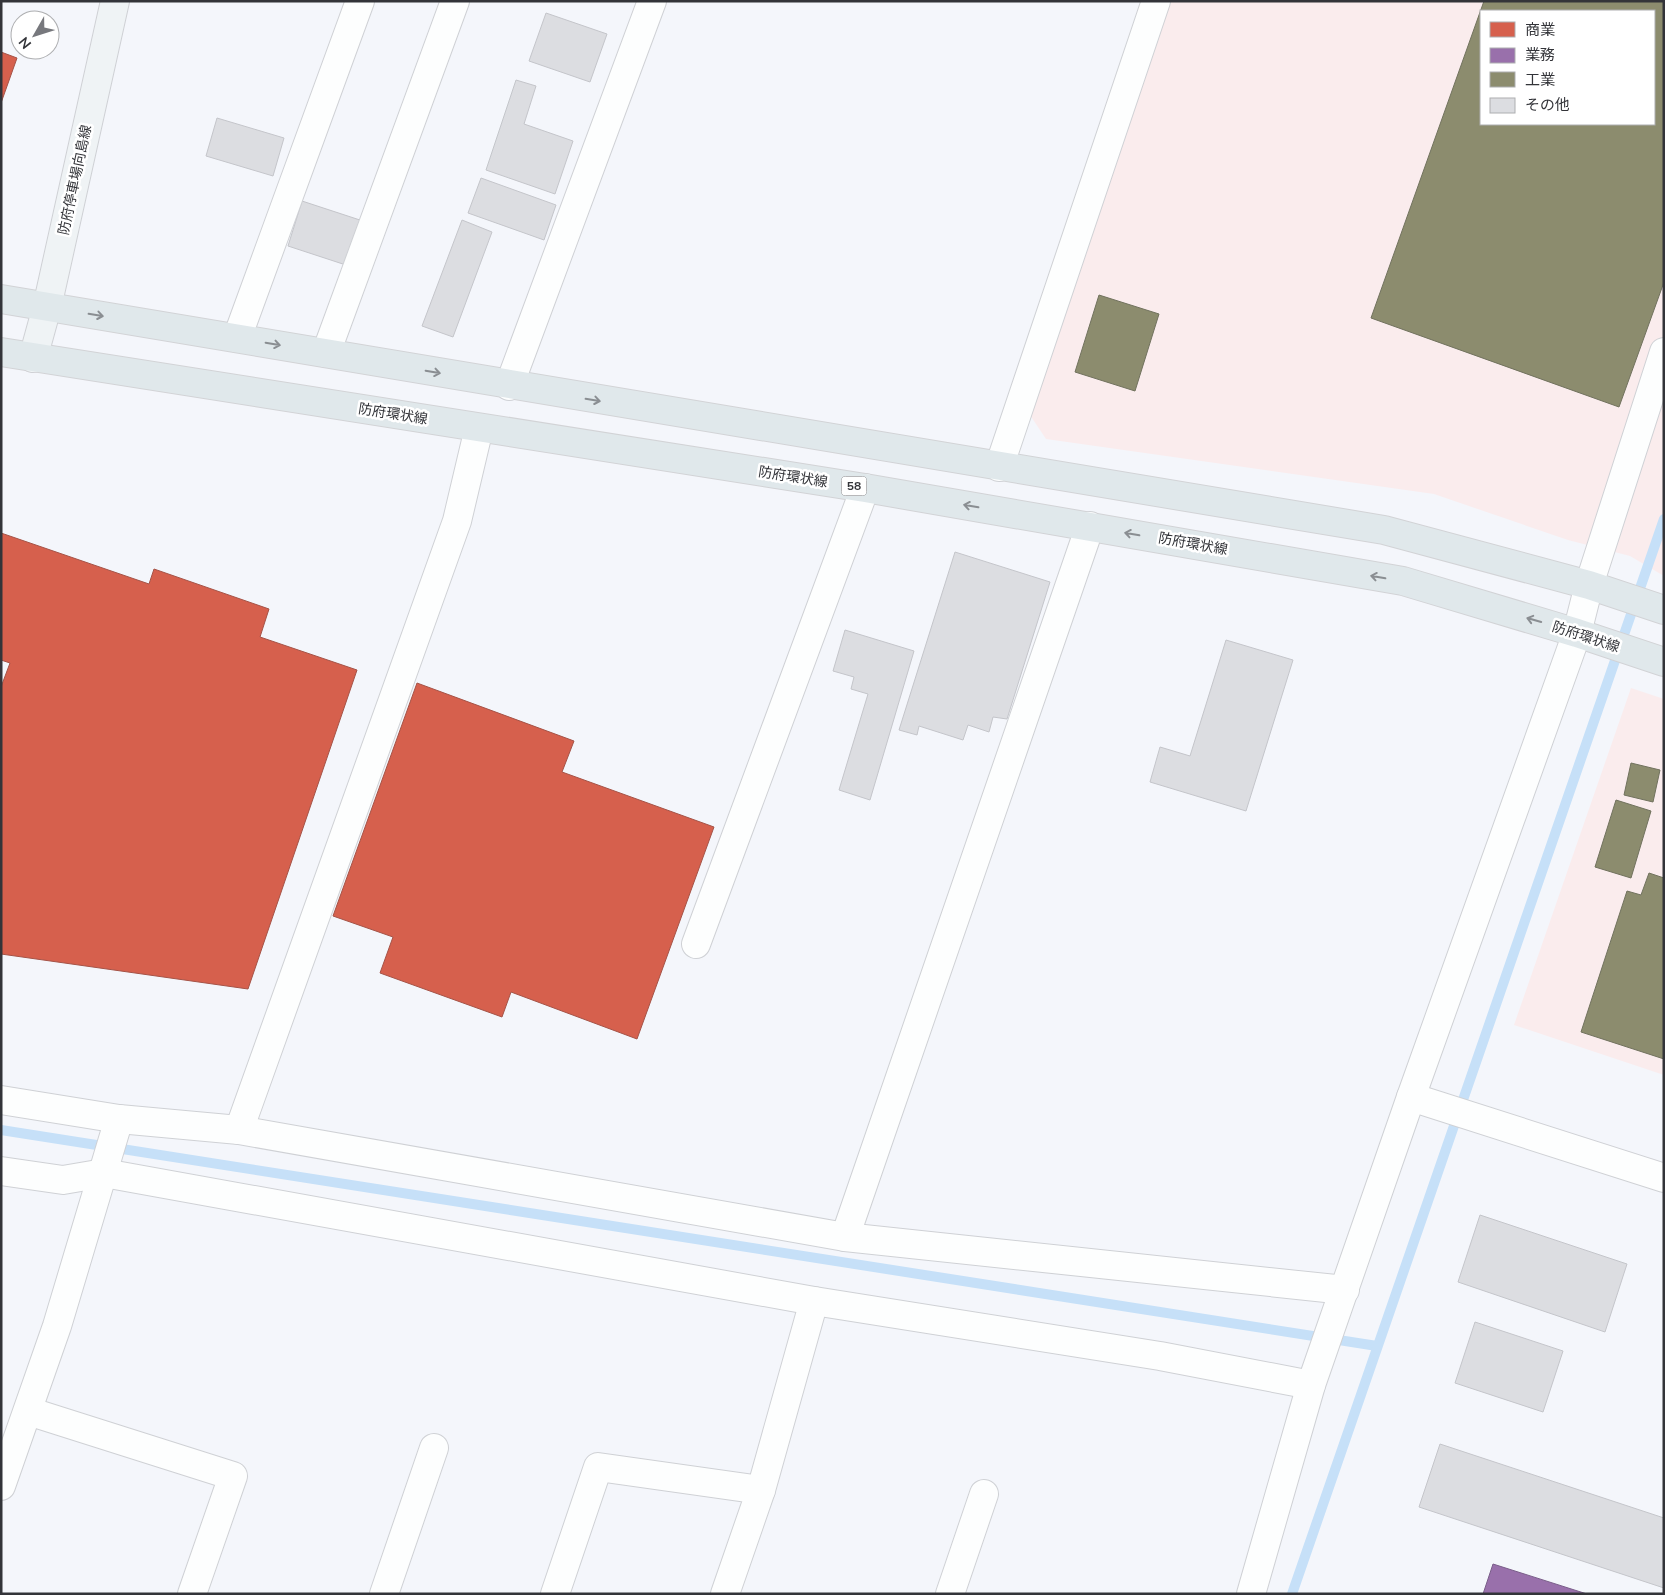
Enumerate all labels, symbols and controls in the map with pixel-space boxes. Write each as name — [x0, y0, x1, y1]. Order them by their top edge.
north arrow — [10, 10, 60, 60]
legend — [1480, 10, 1655, 125]
text: 商業 — [1525, 20, 1555, 40]
text: N — [15, 33, 36, 53]
text: 業務 — [1525, 45, 1555, 65]
text: 工業 — [1525, 70, 1555, 90]
text: その他 — [1525, 95, 1570, 115]
street label: 防府停車場向島線 — [54, 123, 96, 237]
one-way arrow — [87, 310, 103, 320]
one-way arrow — [265, 340, 281, 350]
one-way arrow — [425, 368, 441, 378]
one-way arrow — [585, 395, 601, 405]
street label: 防府環状線 — [357, 399, 429, 429]
street label: 防府環状線 — [757, 462, 829, 492]
road number: 58 — [842, 476, 866, 496]
one-way arrow — [964, 501, 980, 511]
one-way arrow — [1124, 528, 1140, 538]
street label: 防府環状線 — [1157, 529, 1229, 559]
one-way arrow — [1370, 571, 1386, 581]
one-way arrow — [1527, 615, 1543, 624]
street label: 防府環状線 — [1550, 617, 1622, 657]

